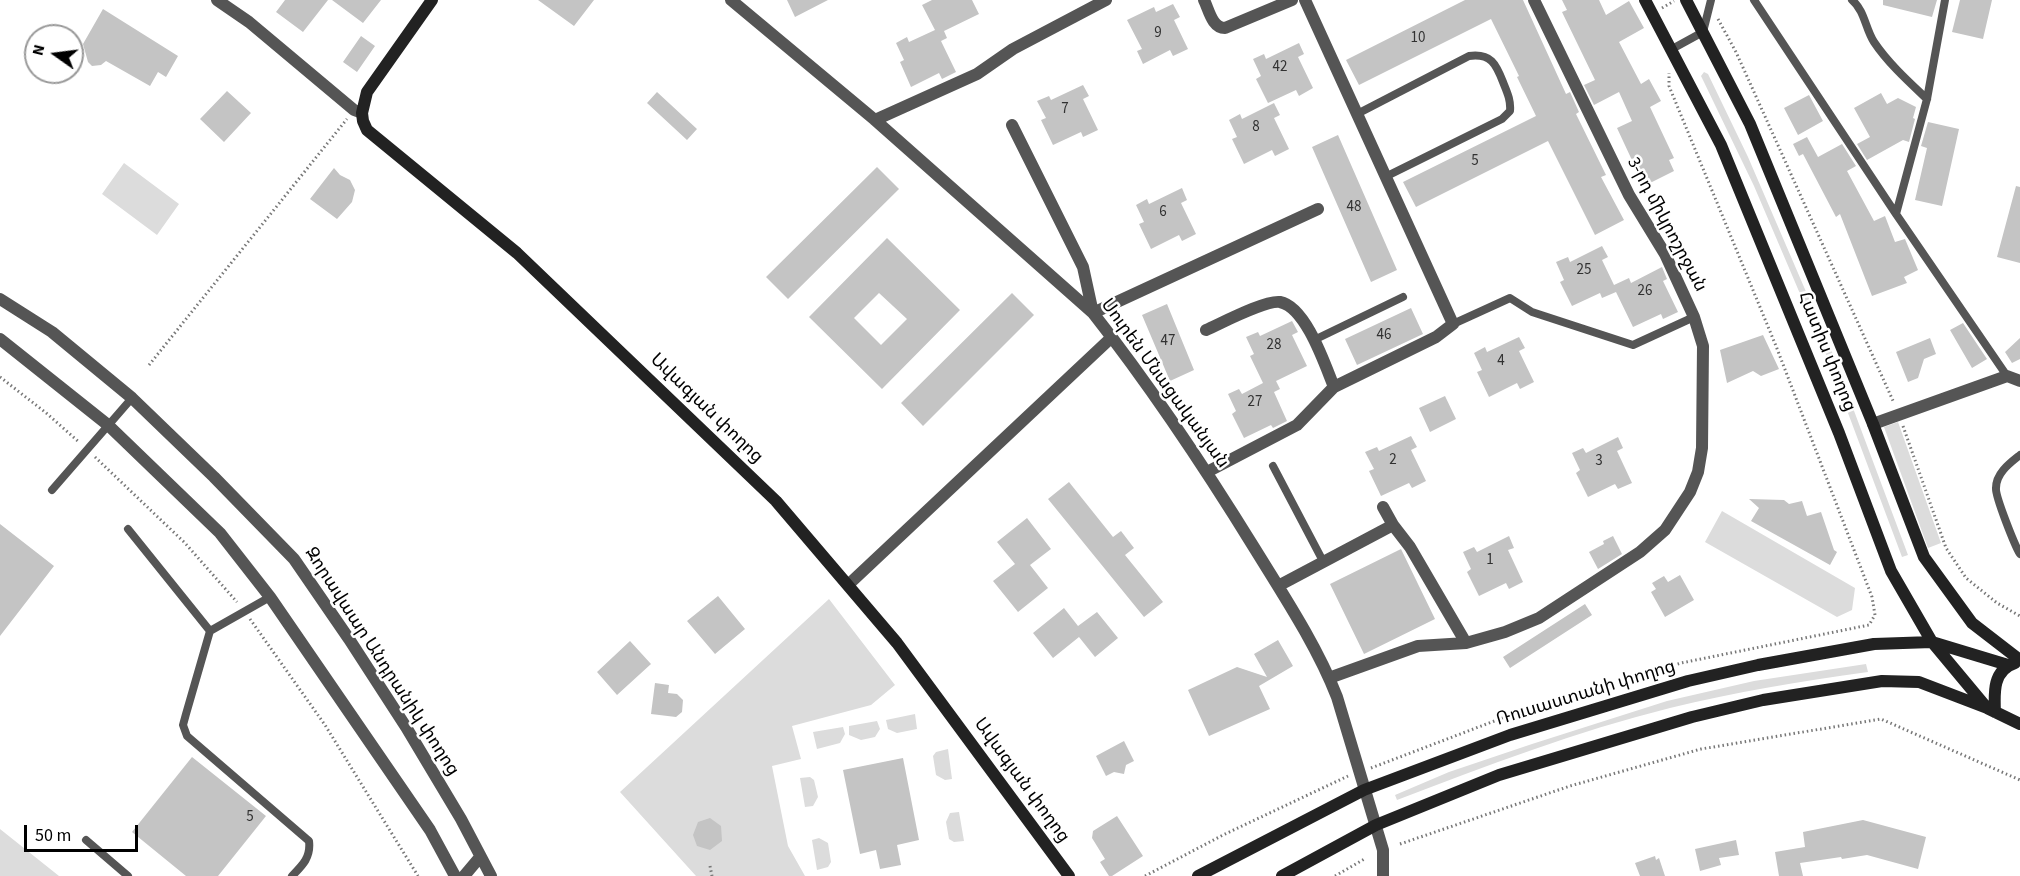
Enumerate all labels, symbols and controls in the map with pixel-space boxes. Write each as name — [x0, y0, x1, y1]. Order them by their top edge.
north arrow — [24, 24, 84, 84]
house number: 9 — [1154, 25, 1162, 43]
house number: 10 — [1411, 30, 1425, 48]
text: N — [27, 42, 50, 58]
house number: 42 — [1273, 59, 1287, 77]
house number: 7 — [1061, 101, 1069, 119]
house number: 8 — [1252, 119, 1260, 137]
house number: 5 — [1471, 153, 1479, 171]
street label: 3-րդ միկրոշրջան — [1621, 154, 1711, 296]
house number: 48 — [1347, 199, 1361, 217]
house number: 6 — [1159, 204, 1167, 222]
house number: 25 — [1577, 262, 1591, 280]
house number: 26 — [1638, 283, 1652, 301]
street label: Հատիս փողոց — [1792, 289, 1860, 415]
street label: Սուրեն Մնացականյան — [1095, 295, 1233, 473]
house number: 46 — [1377, 327, 1391, 345]
house number: 47 — [1161, 333, 1175, 351]
house number: 28 — [1267, 337, 1281, 355]
street label: Ավագյան փողոց — [645, 350, 767, 468]
house number: 4 — [1497, 353, 1505, 371]
house number: 27 — [1248, 394, 1262, 412]
house number: 2 — [1389, 452, 1397, 470]
house number: 3 — [1595, 453, 1603, 471]
street label: Զորավաար Անդրանիկ փողոց — [299, 544, 463, 780]
house number: 1 — [1486, 552, 1494, 570]
street label: Ռուսաստանի փողոց — [1494, 656, 1678, 732]
street label: Ավագյան փողոց — [969, 714, 1073, 848]
house number: 5 — [246, 809, 254, 827]
scale bar — [27, 813, 141, 851]
text: 50 m — [35, 823, 71, 848]

